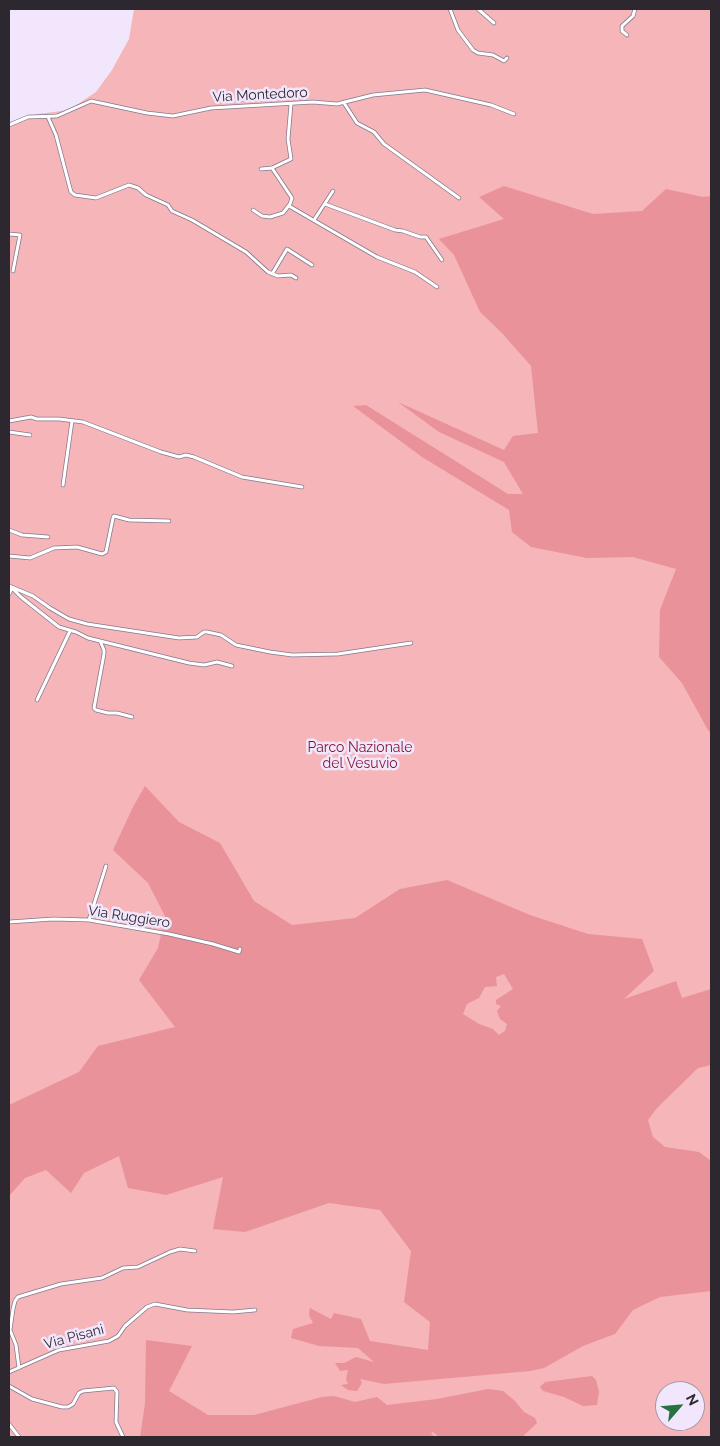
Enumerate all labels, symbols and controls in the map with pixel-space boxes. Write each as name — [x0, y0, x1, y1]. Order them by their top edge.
street label: Via Montedoro — [212, 84, 308, 106]
park label: Parco Nazionale del Vesuvio — [308, 740, 412, 772]
street label: Via Ruggiero — [87, 902, 171, 932]
street label: Via Pisani — [42, 1321, 106, 1353]
north arrow — [655, 1381, 705, 1431]
text: N — [683, 1391, 702, 1408]

